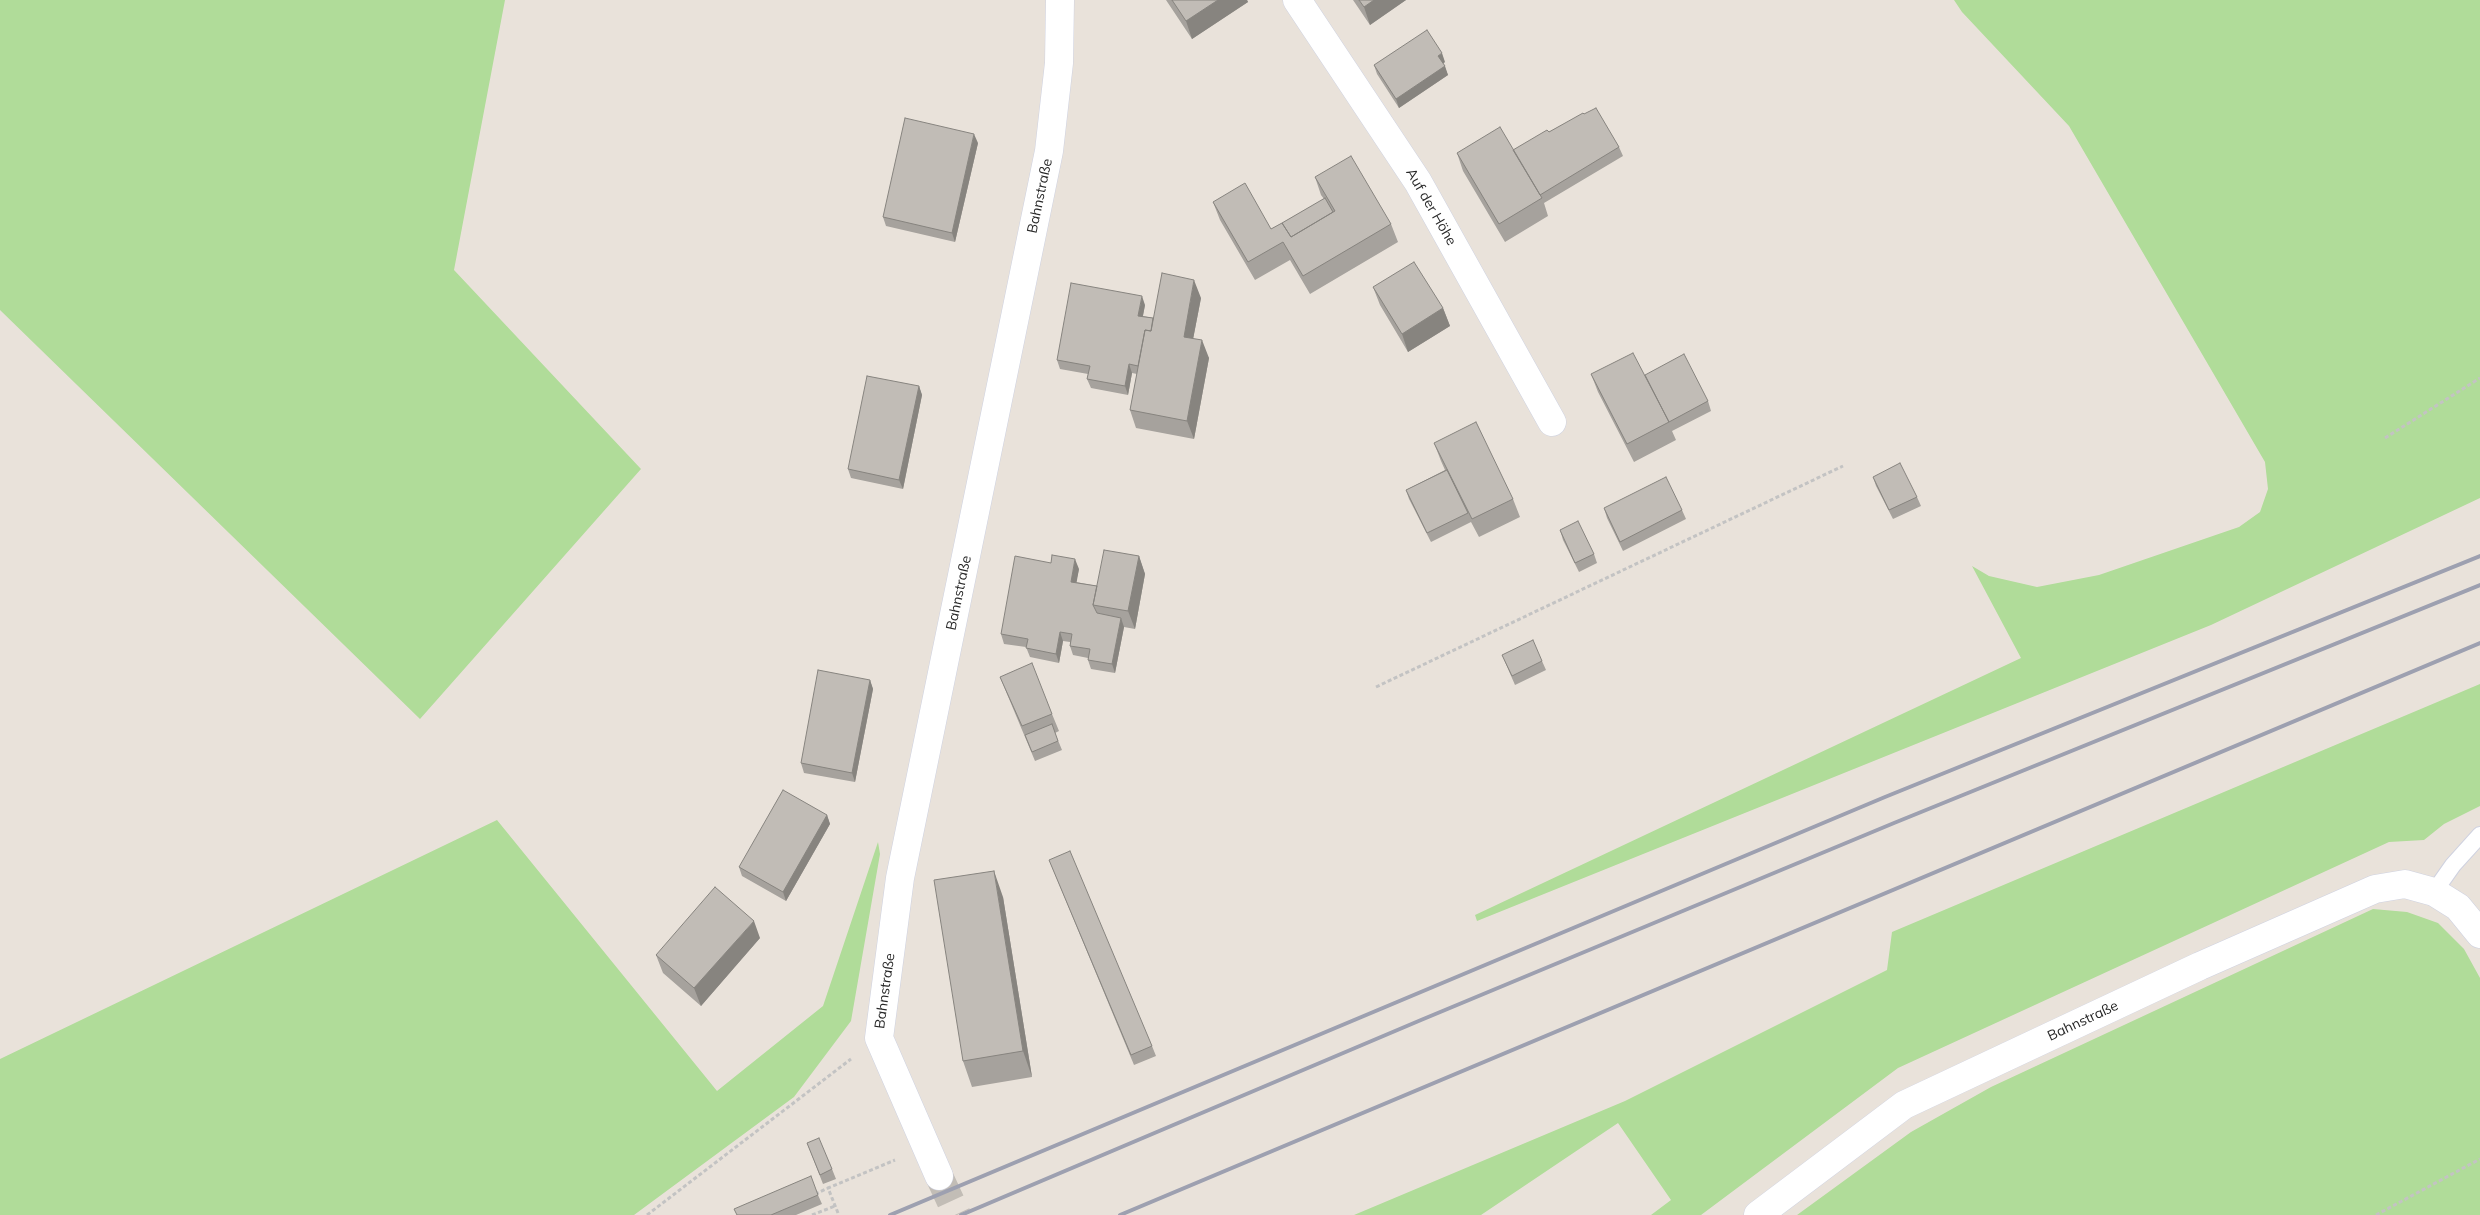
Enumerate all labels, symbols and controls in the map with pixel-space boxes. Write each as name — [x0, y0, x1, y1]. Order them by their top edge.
street label: Bahnstraße — [1024, 157, 1056, 235]
street label: Auf der Höhe — [1402, 166, 1460, 248]
street label: Bahnstraße — [943, 554, 975, 632]
street label: Bahnstraße — [871, 952, 899, 1030]
street label: Bahnstraße — [2045, 997, 2121, 1045]

